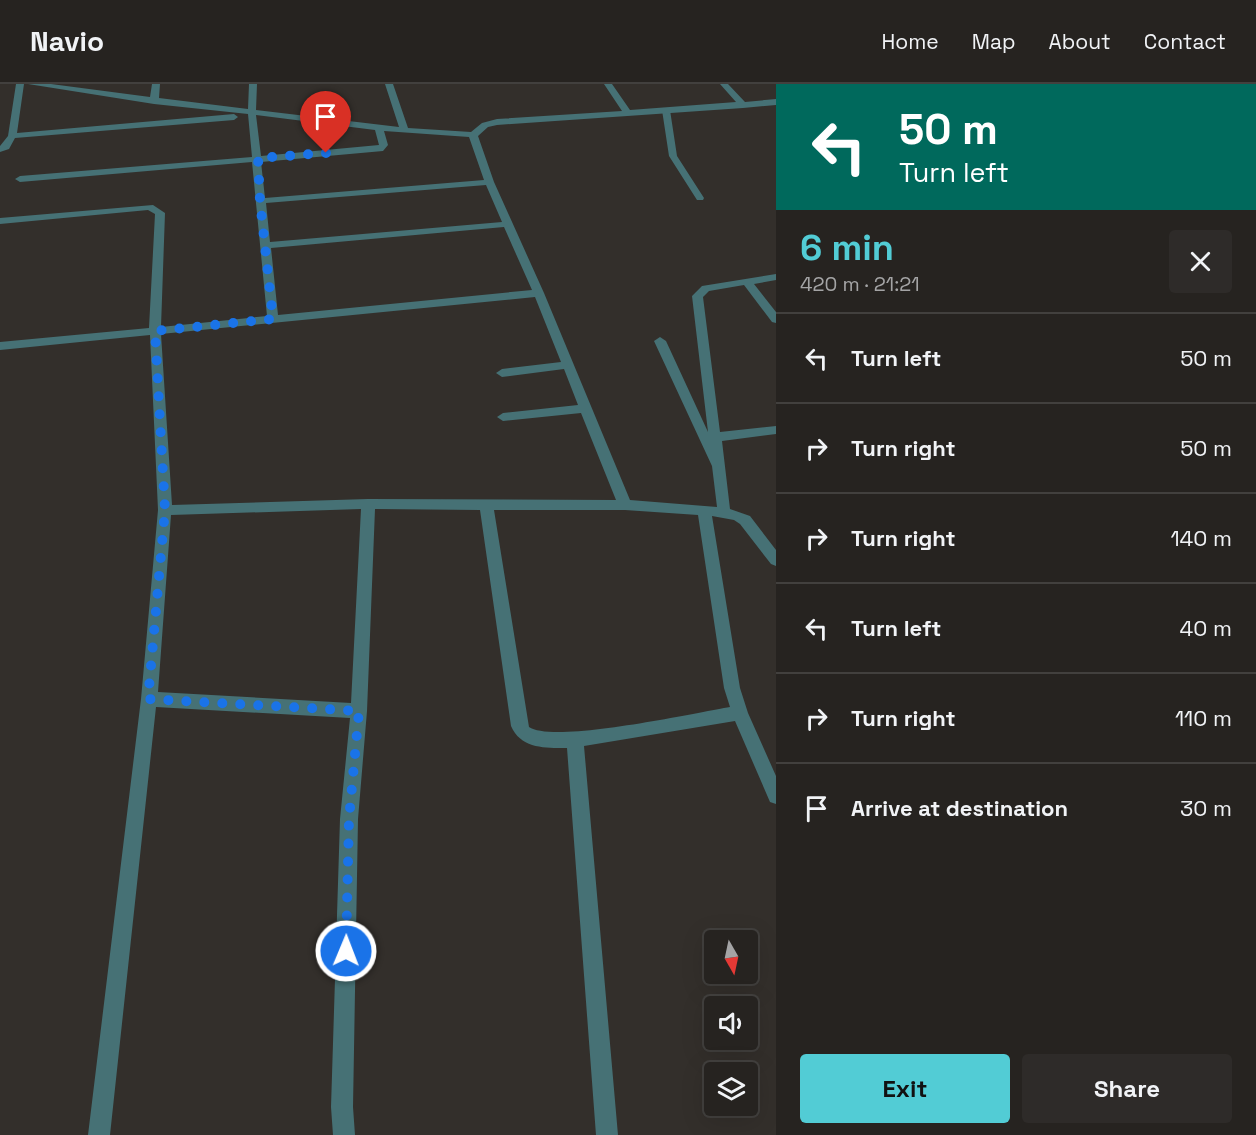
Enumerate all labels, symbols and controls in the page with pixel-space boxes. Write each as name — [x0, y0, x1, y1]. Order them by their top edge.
text: Navio — [30, 23, 104, 59]
text: Home — [881, 28, 939, 55]
text: Map — [972, 28, 1016, 55]
text: About — [1049, 28, 1111, 55]
text: Contact — [1144, 28, 1226, 55]
pin — [300, 91, 351, 153]
icon: arrive — [309, 100, 342, 133]
text: 50 m — [899, 103, 998, 156]
icon: left — [800, 108, 878, 186]
text: Turn left — [899, 155, 1009, 190]
text: 6 min — [800, 225, 894, 271]
button: close — [1169, 230, 1232, 293]
text: 420 m · 21:21 — [800, 271, 920, 297]
icon: left — [800, 342, 833, 375]
text: Turn left — [851, 344, 941, 372]
text: 50 m — [1180, 344, 1232, 372]
icon: right — [800, 432, 833, 465]
text: Turn right — [851, 434, 956, 462]
text: 50 m — [1180, 434, 1232, 462]
icon: right — [800, 522, 833, 555]
text: Turn right — [851, 524, 956, 552]
text: 140 m — [1170, 524, 1232, 552]
icon: left — [800, 612, 833, 645]
text: Turn left — [851, 614, 941, 642]
text: 40 m — [1180, 614, 1232, 642]
icon: right — [800, 702, 833, 735]
text: Turn right — [851, 704, 956, 732]
text: 110 m — [1175, 704, 1232, 732]
icon: arrive — [800, 792, 833, 825]
text: Arrive at destination — [851, 794, 1068, 822]
text: 30 m — [1180, 794, 1232, 822]
position arrow — [314, 919, 378, 983]
north arrow — [704, 930, 758, 984]
map controls — [704, 930, 758, 1116]
button: sound — [704, 996, 758, 1050]
button: Exit — [800, 1054, 1010, 1123]
button: Share — [1022, 1054, 1232, 1123]
button: layers — [704, 1062, 758, 1116]

